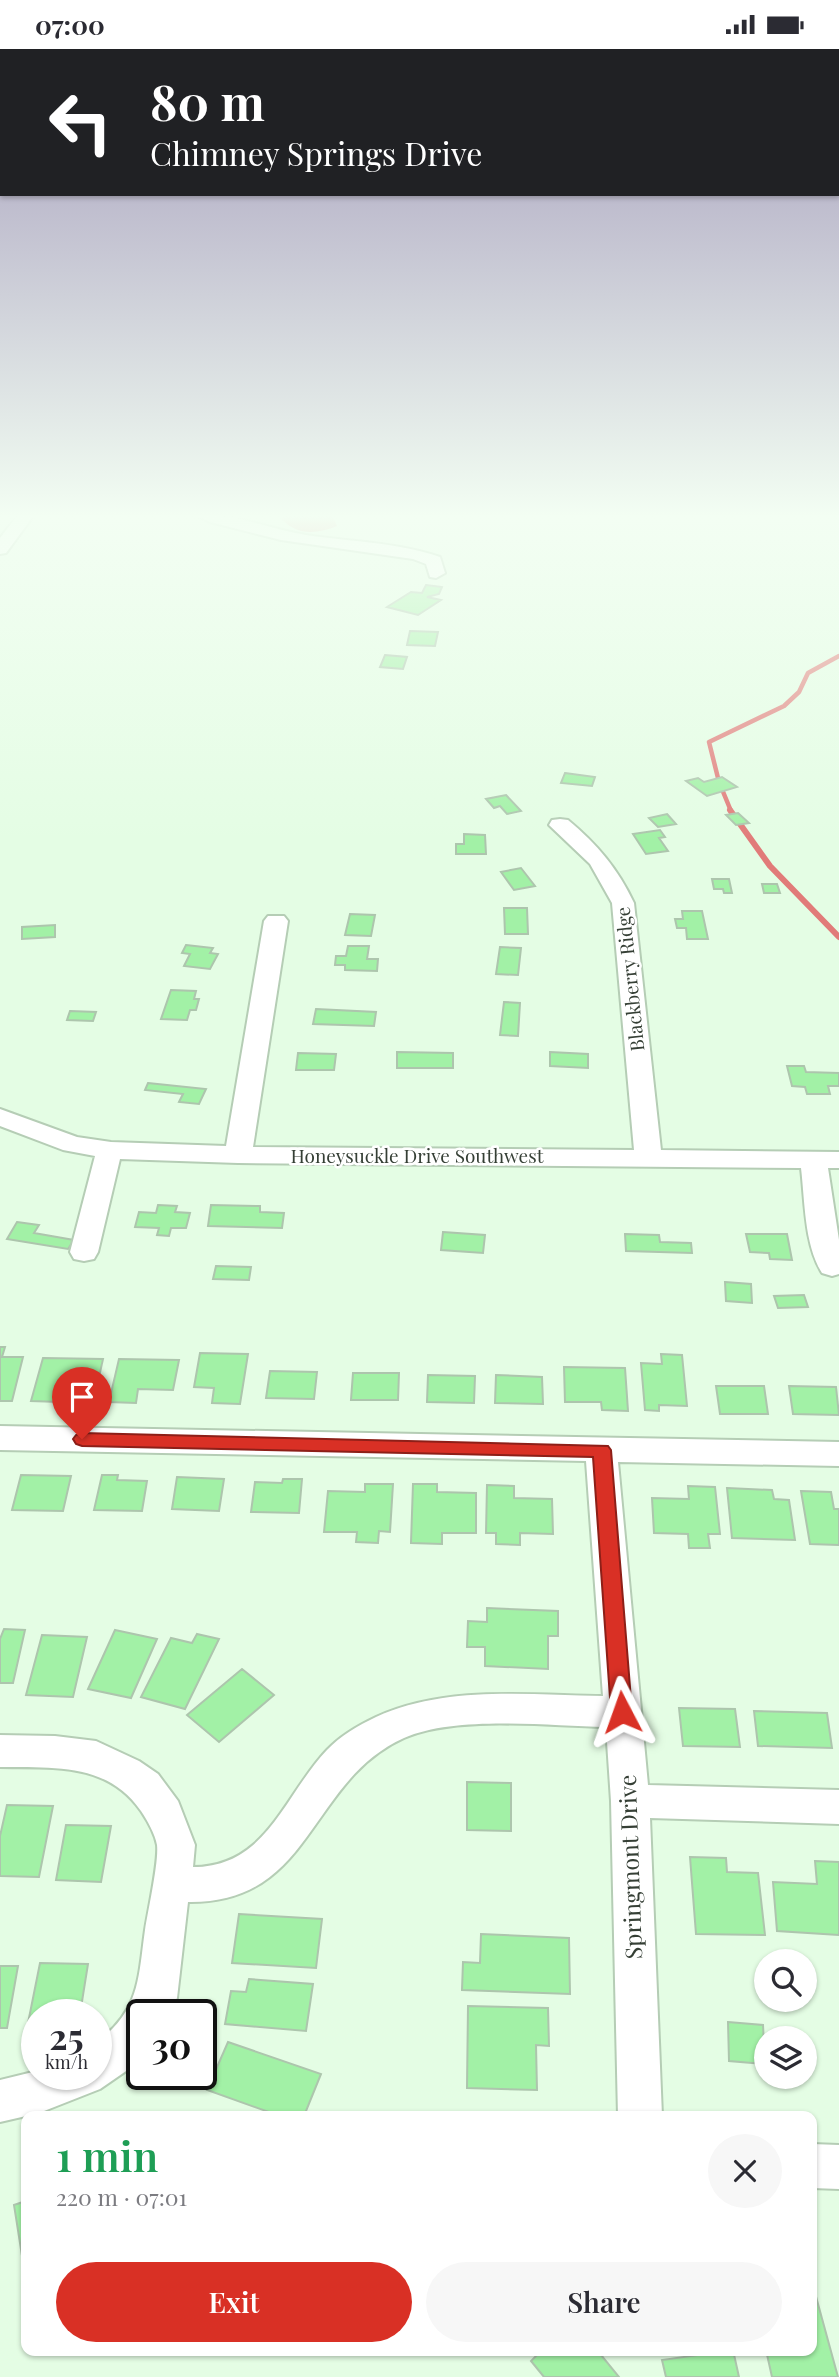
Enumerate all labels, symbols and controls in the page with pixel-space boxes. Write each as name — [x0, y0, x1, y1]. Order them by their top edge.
text: 07:00 — [35, 7, 105, 42]
text: 80 m — [150, 68, 265, 133]
icon: left — [35, 77, 126, 168]
text: Chimney Springs Drive — [150, 131, 482, 174]
street label: Blackberry Ridge — [608, 906, 650, 1053]
street label: Honeysuckle Drive Southwest — [291, 1142, 544, 1168]
pin — [52, 1367, 112, 1439]
icon: arrive — [63, 1378, 101, 1416]
position arrow — [585, 1675, 659, 1749]
street label: Springmont Drive — [611, 1774, 648, 1960]
map controls — [754, 1949, 817, 2089]
button: search — [754, 1949, 817, 2012]
speed limit sign: 30 — [126, 1999, 217, 2090]
text: 25 — [49, 2012, 84, 2059]
button: layers — [754, 2026, 817, 2089]
text: km/h — [45, 2050, 88, 2074]
text: 1 min — [56, 2127, 158, 2183]
button: close — [708, 2134, 782, 2208]
text: 220 m · 07:01 — [56, 2181, 187, 2212]
button: Exit — [56, 2262, 412, 2342]
button: Share — [426, 2262, 782, 2342]

